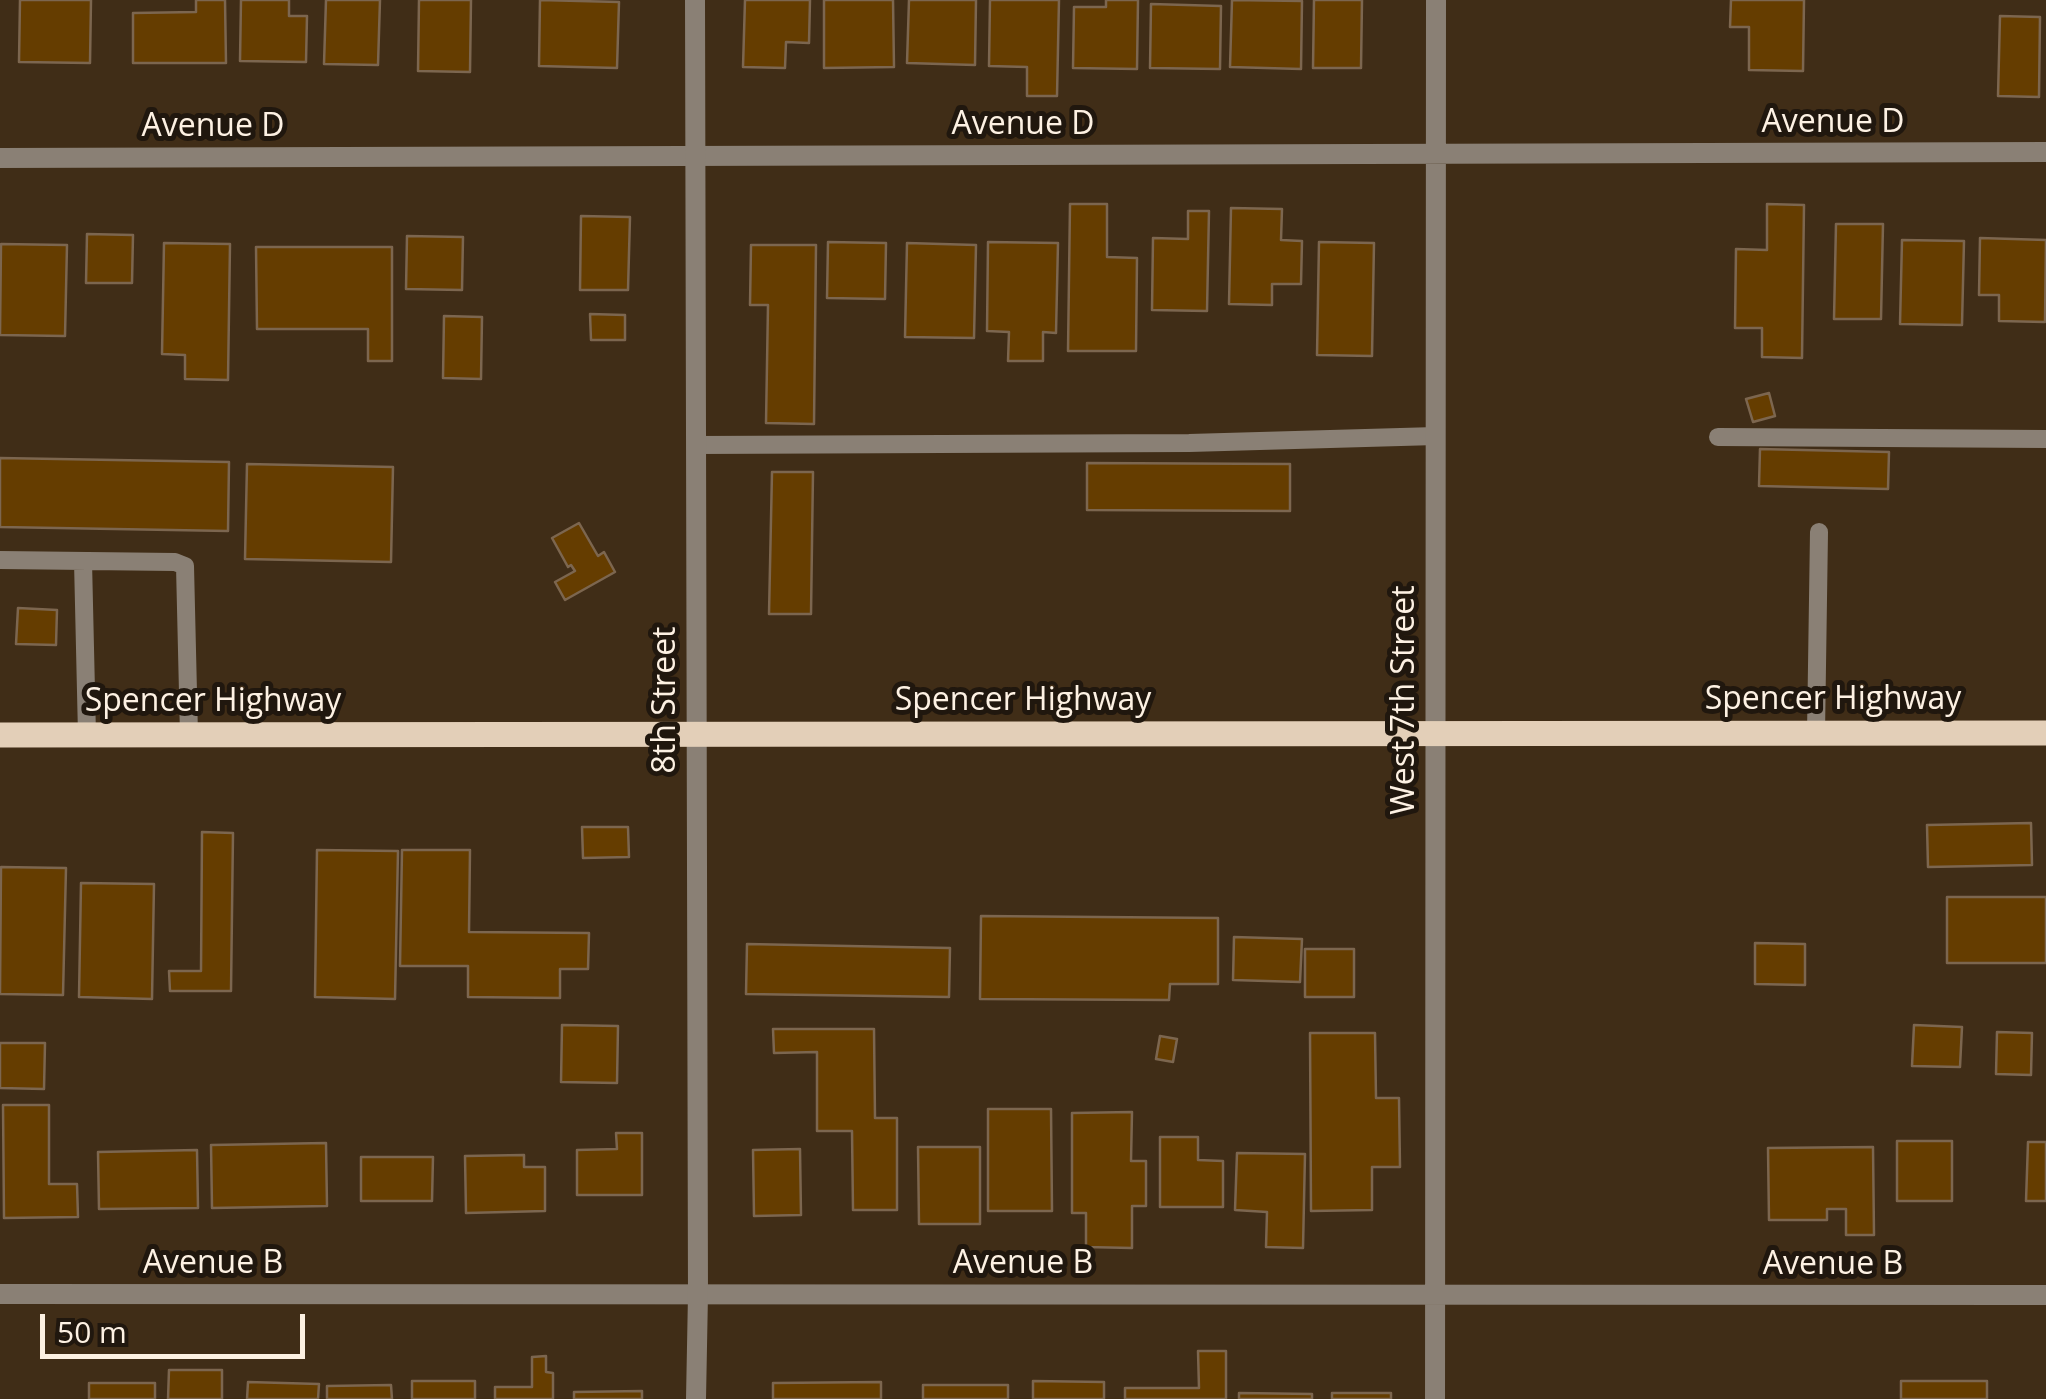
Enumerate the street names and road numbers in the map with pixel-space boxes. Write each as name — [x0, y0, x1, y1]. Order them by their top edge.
street label: Avenue D — [1762, 104, 1904, 142]
street label: Avenue D — [952, 106, 1094, 144]
street label: Avenue D — [142, 108, 284, 146]
street label: West 7th Street — [1386, 585, 1424, 815]
street label: 8th Street — [647, 626, 685, 774]
street label: Spencer Highway — [1705, 681, 1961, 719]
street label: Spencer Highway — [895, 682, 1151, 720]
street label: Spencer Highway — [85, 683, 341, 721]
street label: Avenue B — [143, 1245, 283, 1283]
street label: Avenue B — [953, 1245, 1093, 1283]
street label: Avenue B — [1763, 1246, 1903, 1284]

